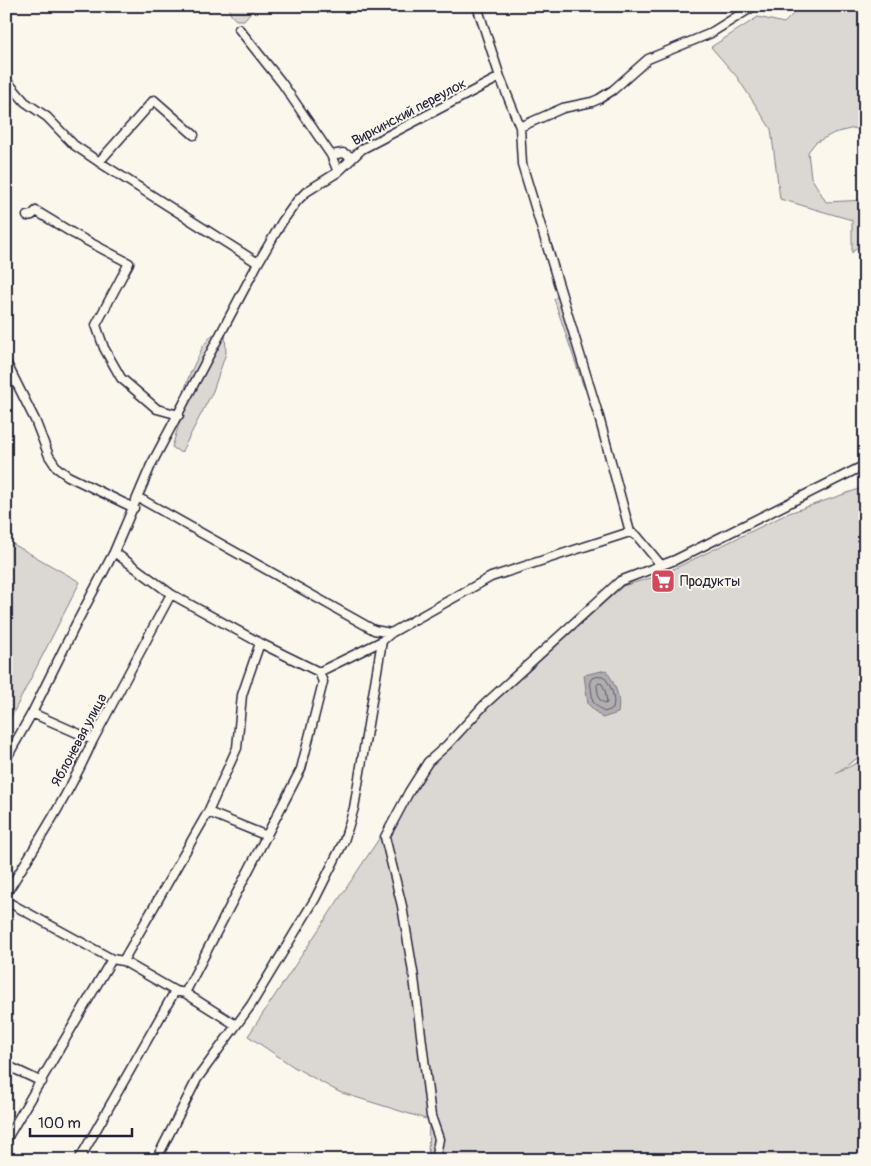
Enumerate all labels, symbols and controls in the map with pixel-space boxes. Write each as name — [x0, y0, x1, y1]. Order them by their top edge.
street label: Виркинский переулок — [349, 75, 469, 149]
supermarket icon: Продукты — [650, 568, 676, 594]
place label: Продукты — [680, 573, 740, 590]
street label: Яблоневая улица — [47, 691, 111, 789]
scale bar — [30, 1106, 132, 1138]
text: 100 m — [38, 1114, 81, 1133]

